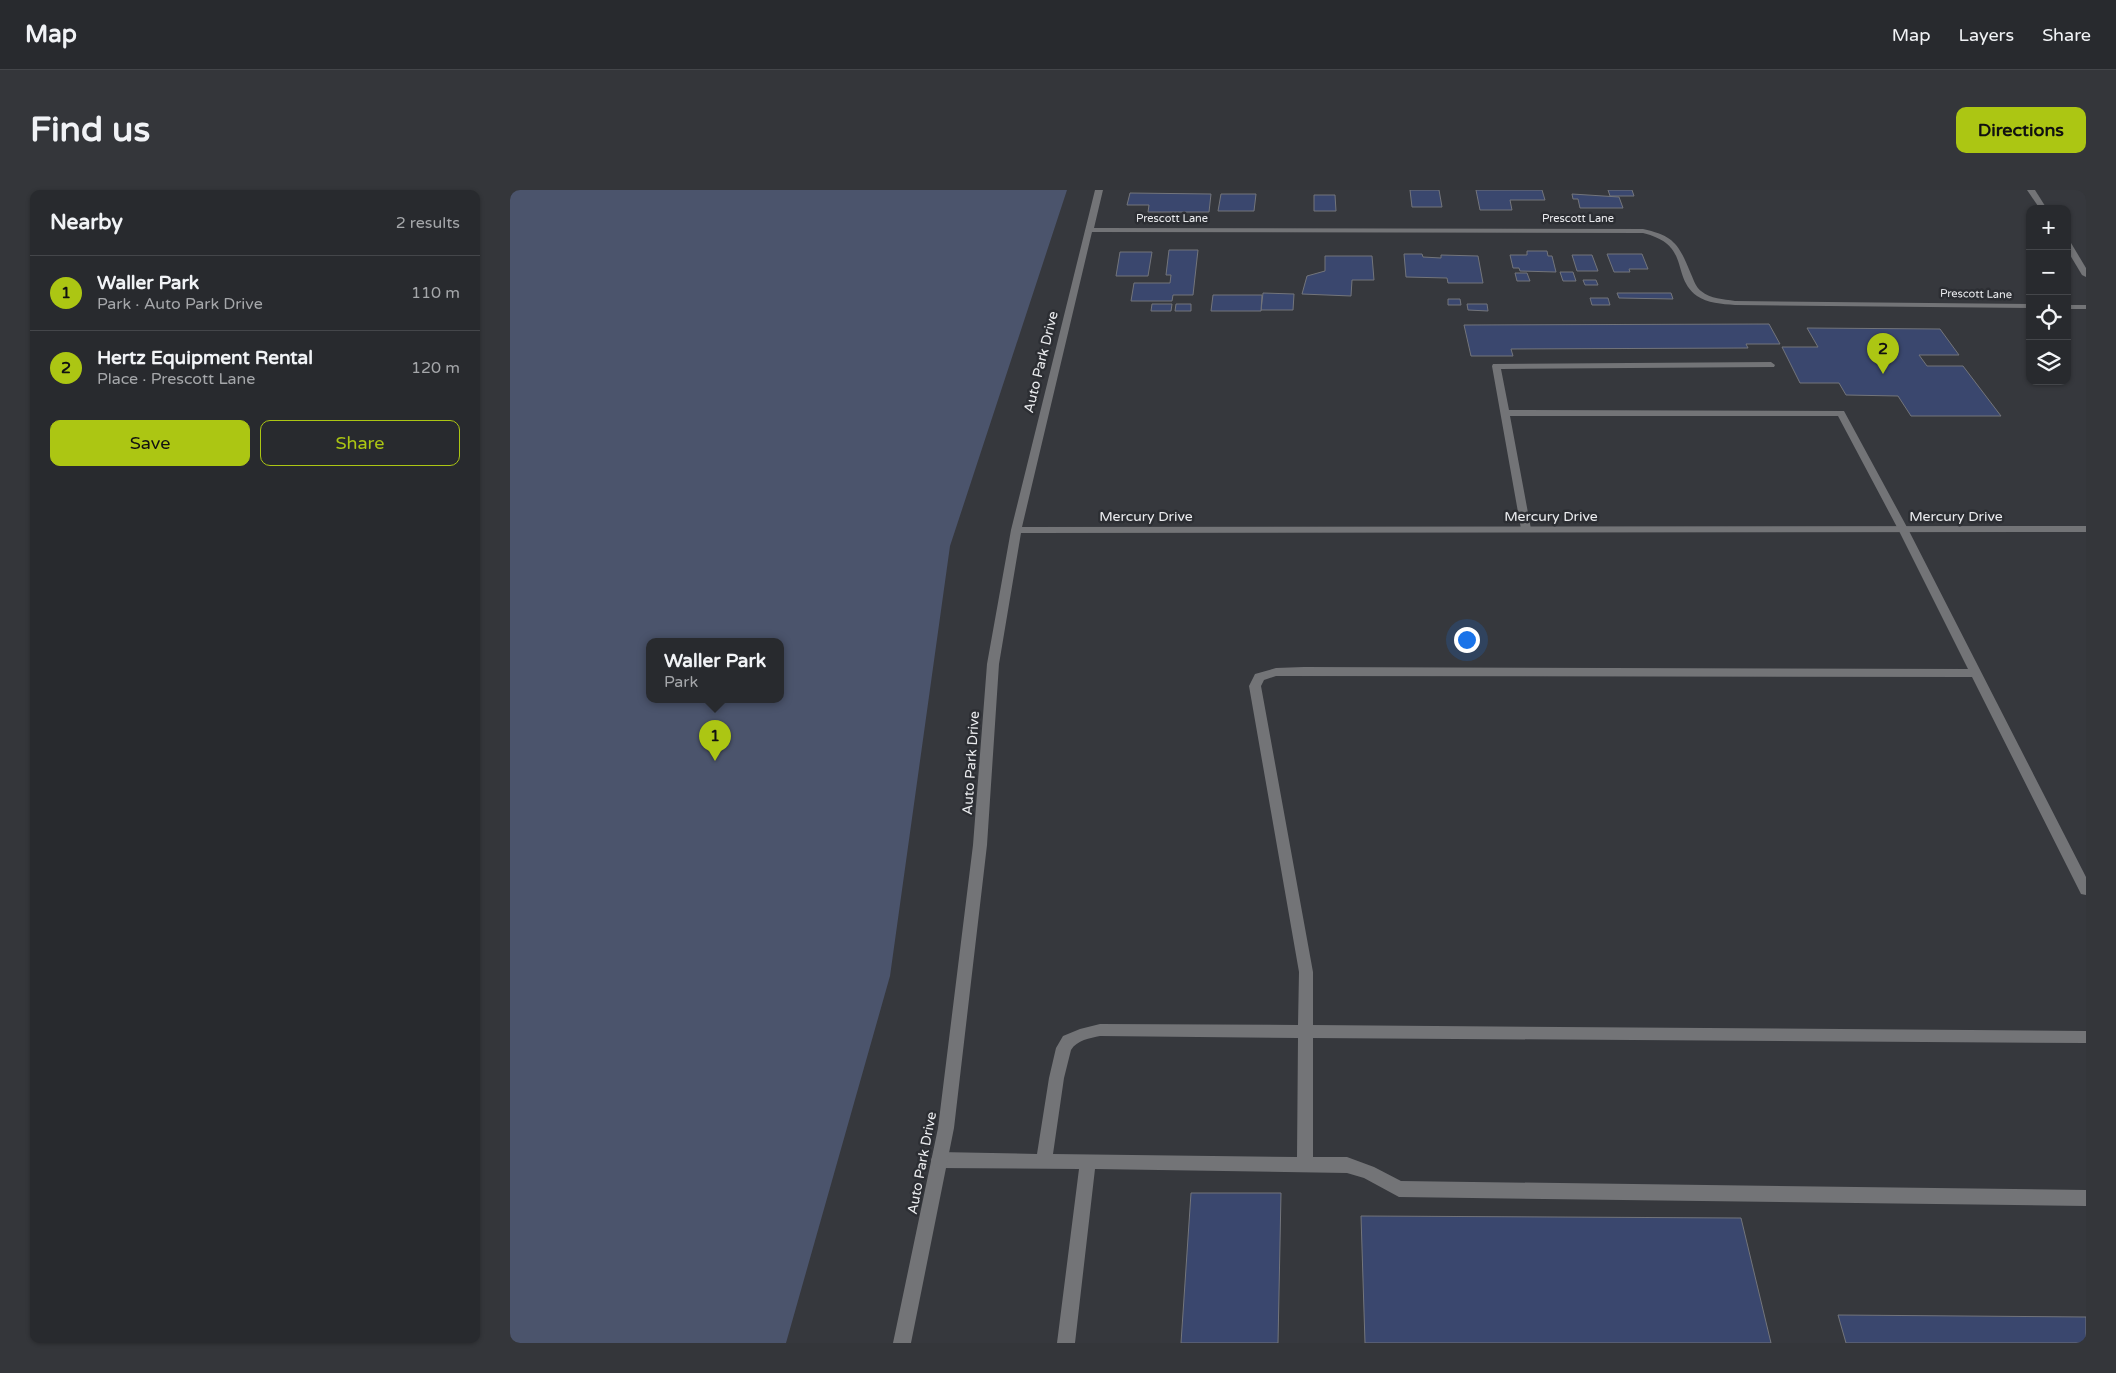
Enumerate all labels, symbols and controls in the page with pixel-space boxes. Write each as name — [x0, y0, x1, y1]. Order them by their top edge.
text: Map — [25, 20, 77, 49]
text: Map — [1892, 24, 1931, 46]
text: Layers — [1959, 24, 2014, 46]
text: Share — [2042, 24, 2091, 46]
button: Directions — [1956, 107, 2086, 153]
text: Find us — [30, 109, 150, 151]
map controls — [2026, 205, 2071, 385]
button: + — [2026, 205, 2071, 250]
text: Nearby — [50, 210, 123, 235]
street label: Prescott Lane — [1136, 212, 1208, 225]
street label: Prescott Lane — [1542, 212, 1614, 225]
text: 2 results — [396, 213, 460, 233]
button: − — [2026, 250, 2071, 295]
text: Waller Park — [97, 272, 199, 294]
text: 1 — [61, 283, 71, 303]
text: 110 m — [411, 283, 460, 303]
street label: Prescott Lane — [1940, 287, 2012, 301]
text: Park · Auto Park Drive — [97, 294, 263, 314]
button: locate — [2026, 295, 2071, 340]
street label: Auto Park Drive — [1020, 309, 1062, 415]
pin: 2 — [1867, 333, 1899, 374]
button: layers — [2026, 340, 2071, 385]
text: Hertz Equipment Rental — [97, 347, 313, 369]
text: 2 — [61, 358, 71, 378]
text: 120 m — [411, 358, 460, 378]
text: Place · Prescott Lane — [97, 369, 255, 389]
button: Save — [50, 420, 250, 466]
button: Share — [260, 420, 460, 466]
street label: Mercury Drive — [1099, 508, 1193, 525]
street label: Mercury Drive — [1504, 508, 1598, 525]
street label: Mercury Drive — [1909, 508, 2003, 525]
your location — [1454, 627, 1480, 653]
popup — [646, 638, 784, 703]
text: Waller Park — [664, 650, 766, 672]
text: Park — [664, 672, 698, 692]
street label: Auto Park Drive — [959, 710, 983, 816]
pin: 1 — [699, 720, 731, 761]
street label: Auto Park Drive — [904, 1110, 940, 1216]

